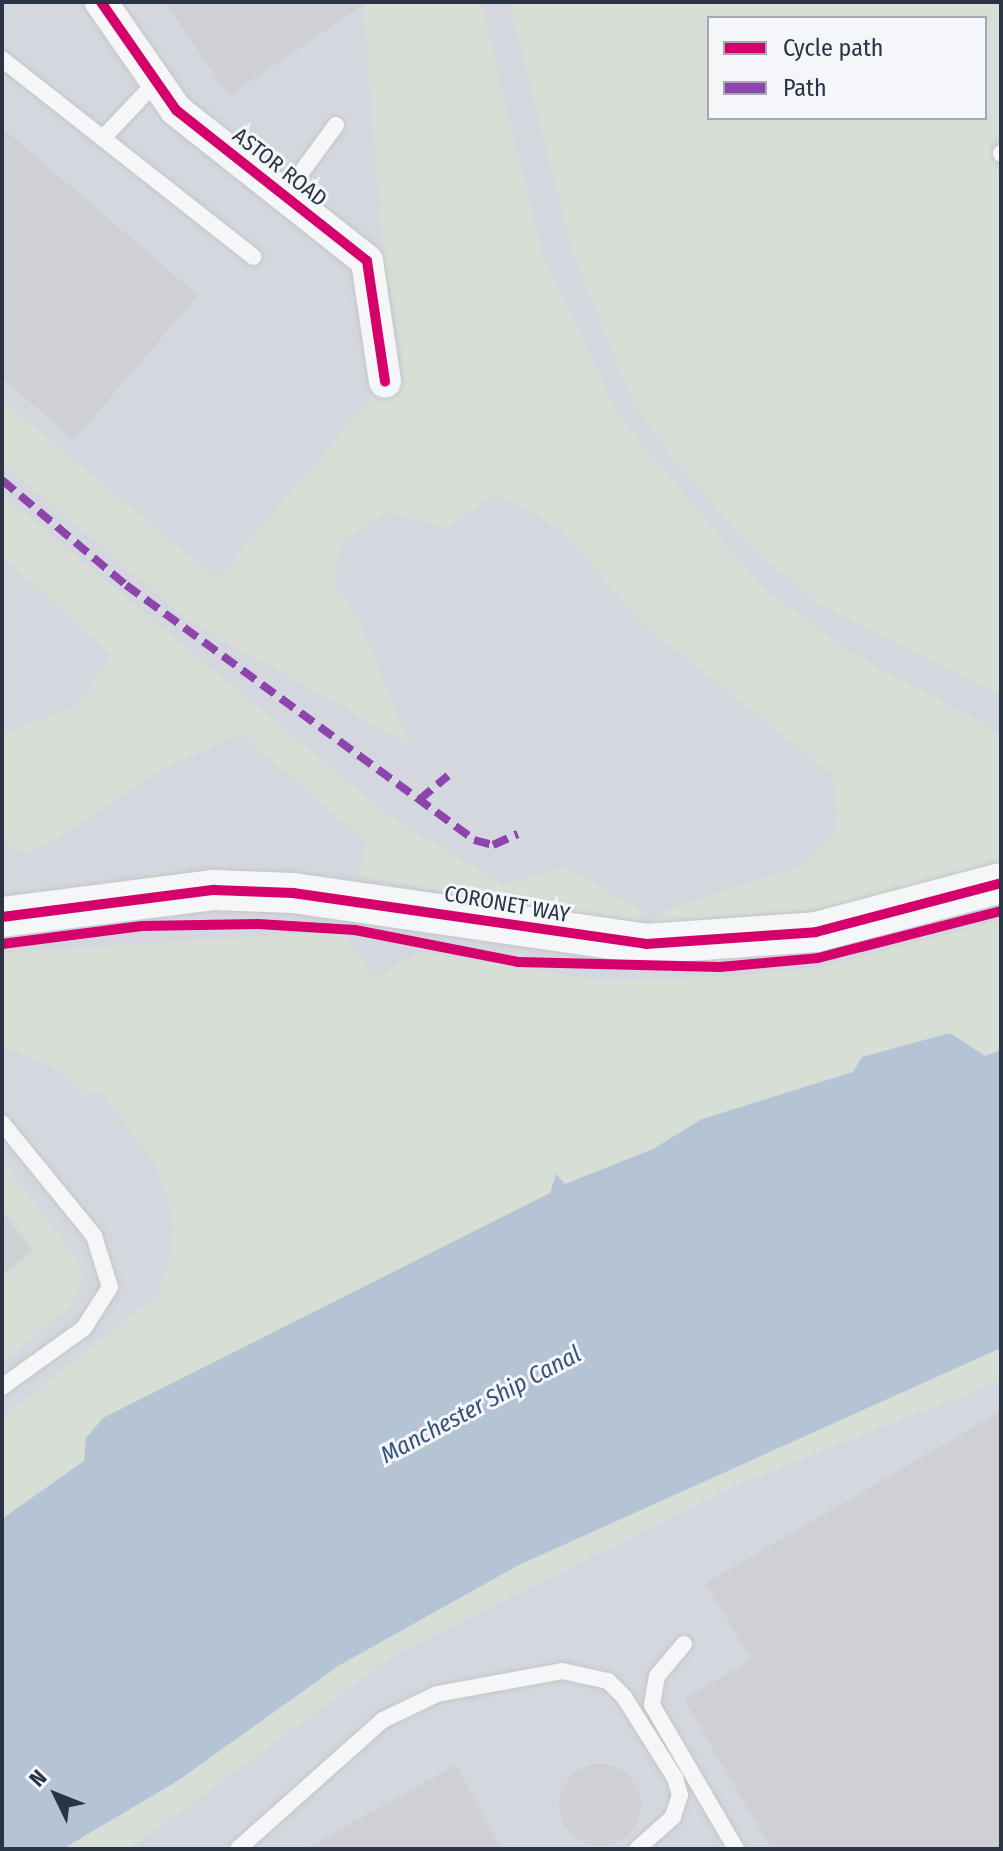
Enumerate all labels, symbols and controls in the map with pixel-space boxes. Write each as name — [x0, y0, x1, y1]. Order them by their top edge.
legend — [707, 16, 987, 120]
text: Cycle path — [783, 34, 883, 62]
text: Path — [783, 74, 827, 102]
street label: ASTOR ROAD — [228, 122, 332, 212]
street label: CORONET WAY — [442, 880, 572, 928]
water label: Manchester Ship Canal — [376, 1340, 586, 1470]
north arrow — [16, 1755, 96, 1835]
text: N — [24, 1764, 52, 1792]

